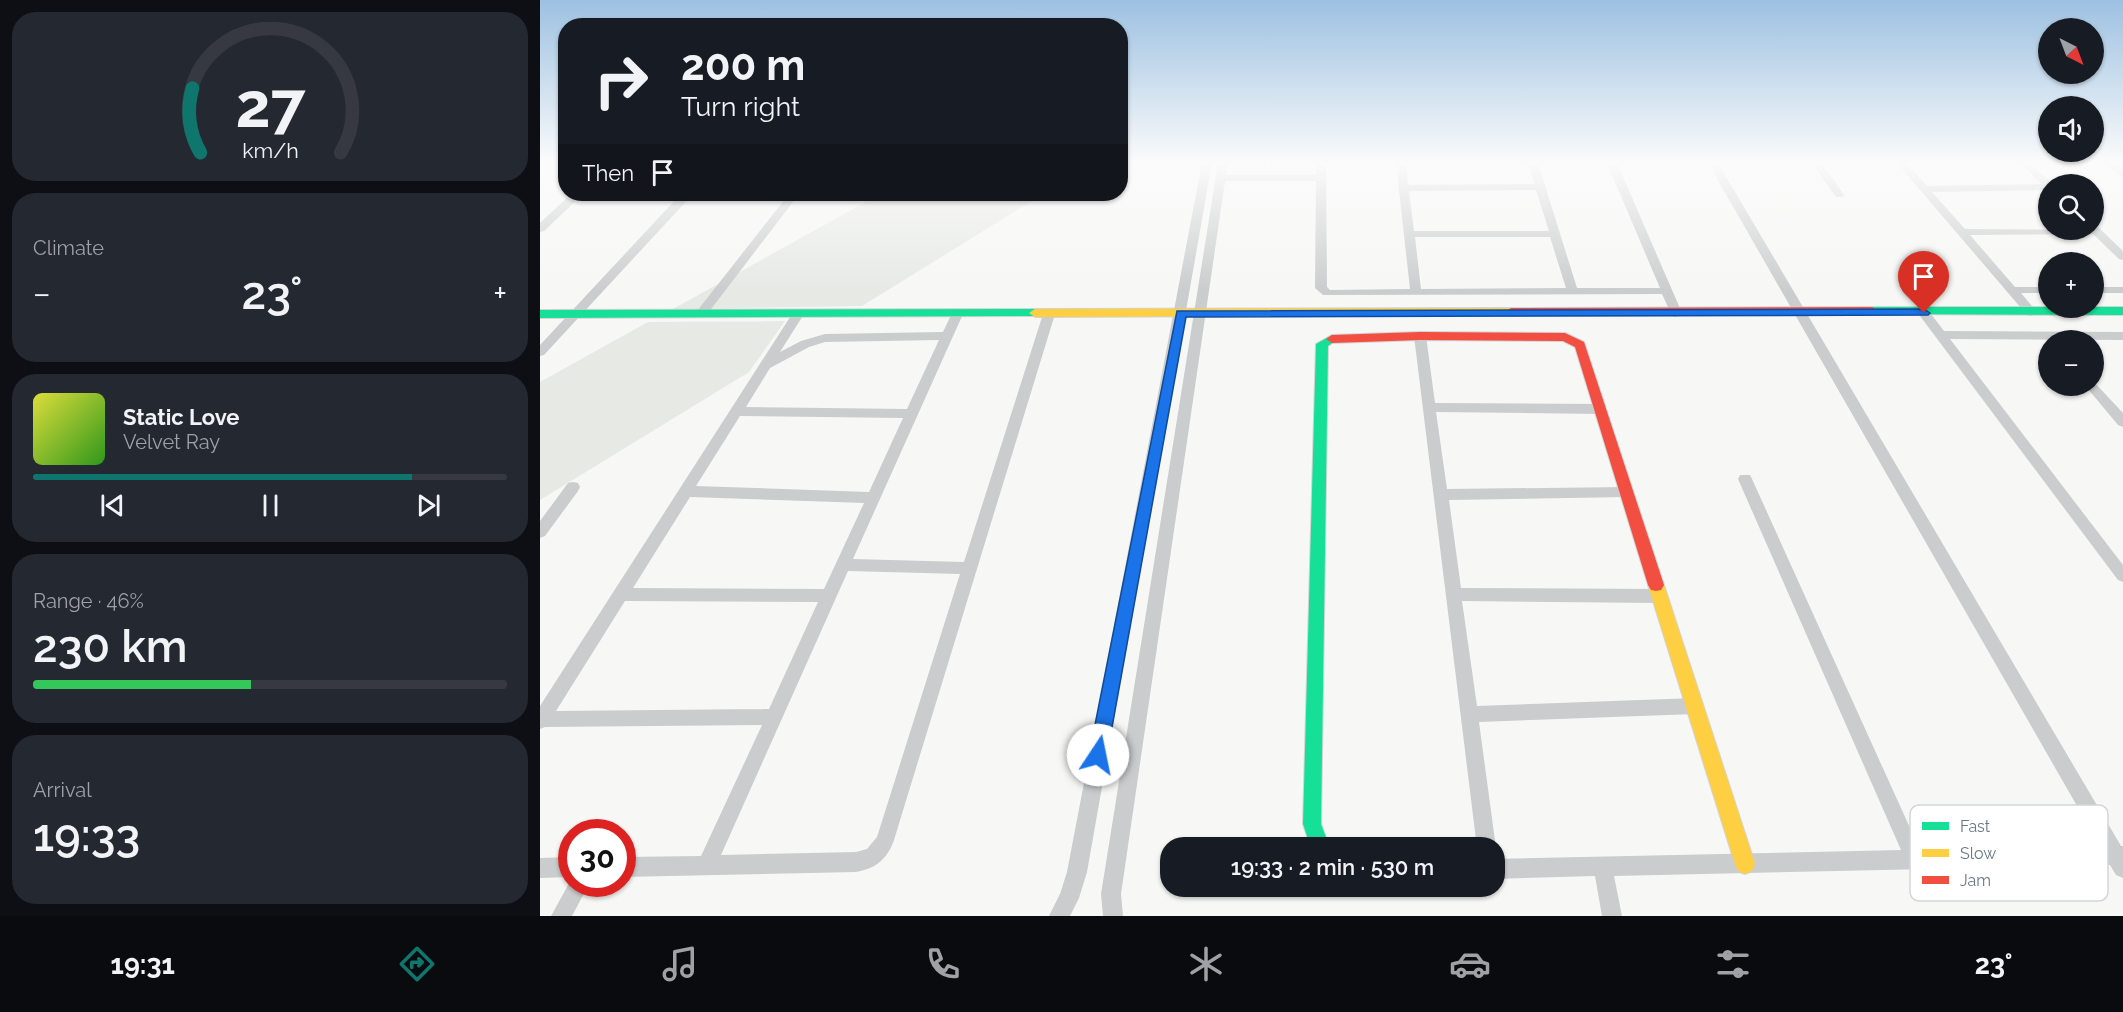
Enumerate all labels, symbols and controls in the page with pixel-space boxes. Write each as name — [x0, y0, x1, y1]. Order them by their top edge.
north arrow — [2038, 18, 2104, 84]
map controls — [2038, 18, 2104, 396]
text: 200 m — [681, 41, 805, 90]
icon: right — [582, 42, 660, 120]
text: 27 — [235, 69, 306, 143]
text: Turn right — [681, 91, 800, 122]
button: sound — [2038, 96, 2104, 162]
text: km/h — [242, 139, 298, 164]
icon: arrive — [646, 156, 679, 189]
text: Then — [582, 160, 634, 186]
button: search — [2038, 174, 2104, 240]
text: Climate — [33, 236, 104, 260]
pin — [1898, 251, 1949, 313]
button: + — [2038, 252, 2104, 318]
icon: arrive — [1907, 260, 1940, 293]
text: 23° — [242, 267, 303, 320]
text: − — [33, 274, 51, 313]
text: + — [493, 274, 507, 313]
button: − — [2038, 330, 2104, 396]
text: Static Love — [123, 404, 240, 430]
text: Velvet Ray — [123, 430, 220, 454]
icon: previous — [96, 489, 129, 522]
icon: pause — [254, 489, 287, 522]
icon: next — [412, 489, 445, 522]
text: Range · 46% — [33, 589, 144, 613]
text: 230 km — [33, 620, 188, 673]
position arrow — [1066, 723, 1130, 787]
text: Arrival — [33, 778, 92, 802]
legend — [1910, 805, 2108, 901]
text: 19:33 — [33, 809, 140, 862]
text: Fast — [1960, 817, 1991, 836]
speed limit sign: 30 — [558, 819, 636, 897]
text: Slow — [1960, 844, 1996, 863]
text: 19:33 · 2 min · 530 m — [1231, 854, 1434, 880]
text: Jam — [1960, 871, 1991, 890]
icon: directions — [396, 943, 438, 985]
icon: music — [659, 943, 701, 985]
icon: phone — [922, 943, 964, 985]
icon: climate — [1185, 943, 1227, 985]
icon: car — [1449, 943, 1491, 985]
icon: filters — [1712, 943, 1754, 985]
text: 19:31 — [111, 949, 175, 980]
text: 23° — [1975, 949, 2012, 980]

